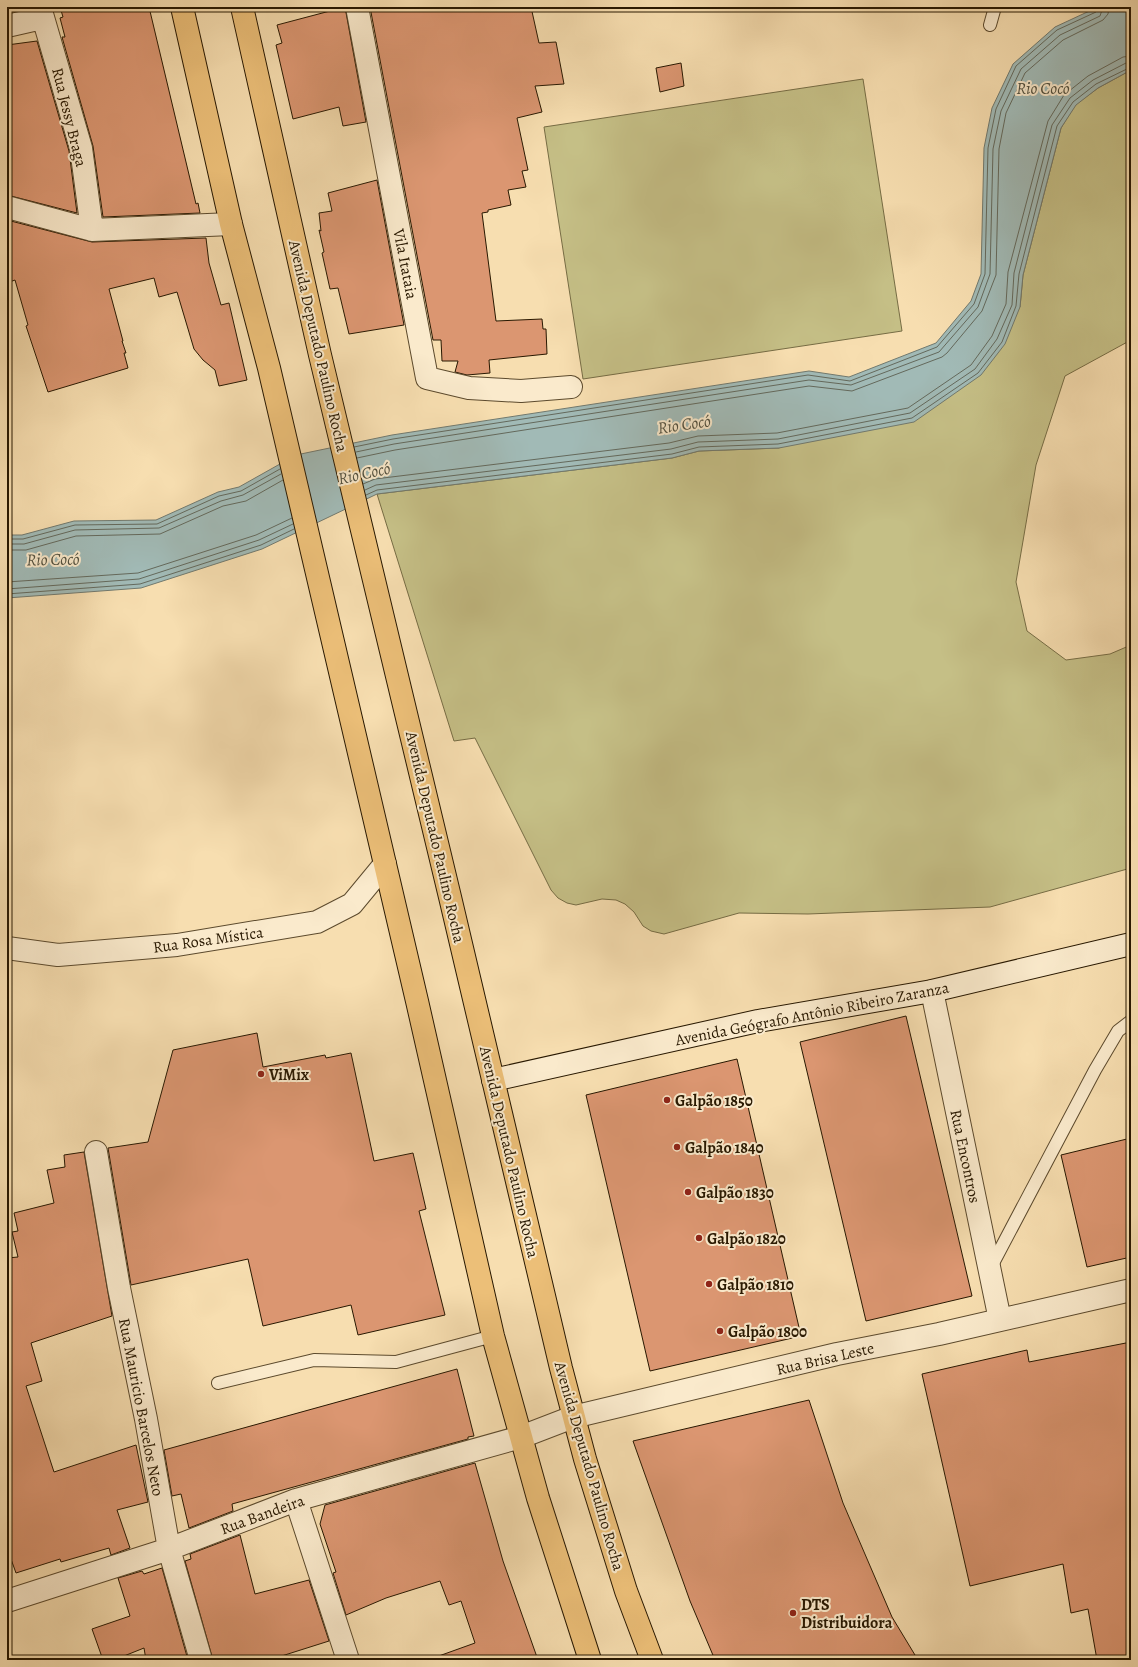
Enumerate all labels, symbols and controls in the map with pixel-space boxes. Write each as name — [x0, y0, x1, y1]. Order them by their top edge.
street label: Rua Jessy Braga — [46, 65, 92, 170]
water label: Rio Cocó — [1016, 77, 1070, 100]
street label: Vila Itataia — [387, 226, 423, 302]
street label: Avenida Deputado Paulino Rocha — [283, 237, 353, 455]
water label: Rio Cocó — [656, 409, 712, 440]
water label: Rio Cocó — [336, 457, 393, 490]
water label: Rio Cocó — [26, 548, 80, 571]
street label: Avenida Deputado Paulino Rocha — [400, 728, 470, 946]
street label: Rua Rosa Mística — [152, 921, 265, 959]
street label: Avenida Geógrafo Antônio Ribeiro Zaranza — [672, 976, 952, 1052]
street label: Avenida Deputado Paulino Rocha — [474, 1043, 544, 1261]
place label: ViMix — [268, 1064, 309, 1086]
marker: ViMix — [256, 1069, 266, 1079]
place label: Galpão 1850 — [675, 1090, 753, 1112]
marker: Galpão 1850 — [662, 1095, 672, 1105]
street label: Rua Encontros — [944, 1107, 986, 1205]
place label: Galpão 1840 — [685, 1137, 764, 1159]
marker: Galpão 1840 — [672, 1142, 682, 1152]
place label: Galpão 1830 — [696, 1182, 774, 1204]
marker: Galpão 1830 — [683, 1187, 693, 1197]
place label: Galpão 1820 — [707, 1228, 786, 1250]
marker: Galpão 1820 — [694, 1233, 704, 1243]
place label: Galpão 1810 — [717, 1274, 794, 1296]
marker: Galpão 1810 — [704, 1279, 714, 1289]
street label: Rua Mauricio Barcelos Neto — [113, 1316, 169, 1498]
place label: Galpão 1800 — [728, 1321, 807, 1343]
marker: Galpão 1800 — [715, 1326, 725, 1336]
street label: Rua Brisa Leste — [774, 1337, 876, 1381]
street label: Avenida Deputado Paulino Rocha — [548, 1358, 630, 1574]
street label: Rua Bandeira — [217, 1489, 308, 1540]
place label: DTS Distribuidora — [801, 1594, 893, 1634]
marker: DTS Distribuidora — [788, 1608, 798, 1618]

